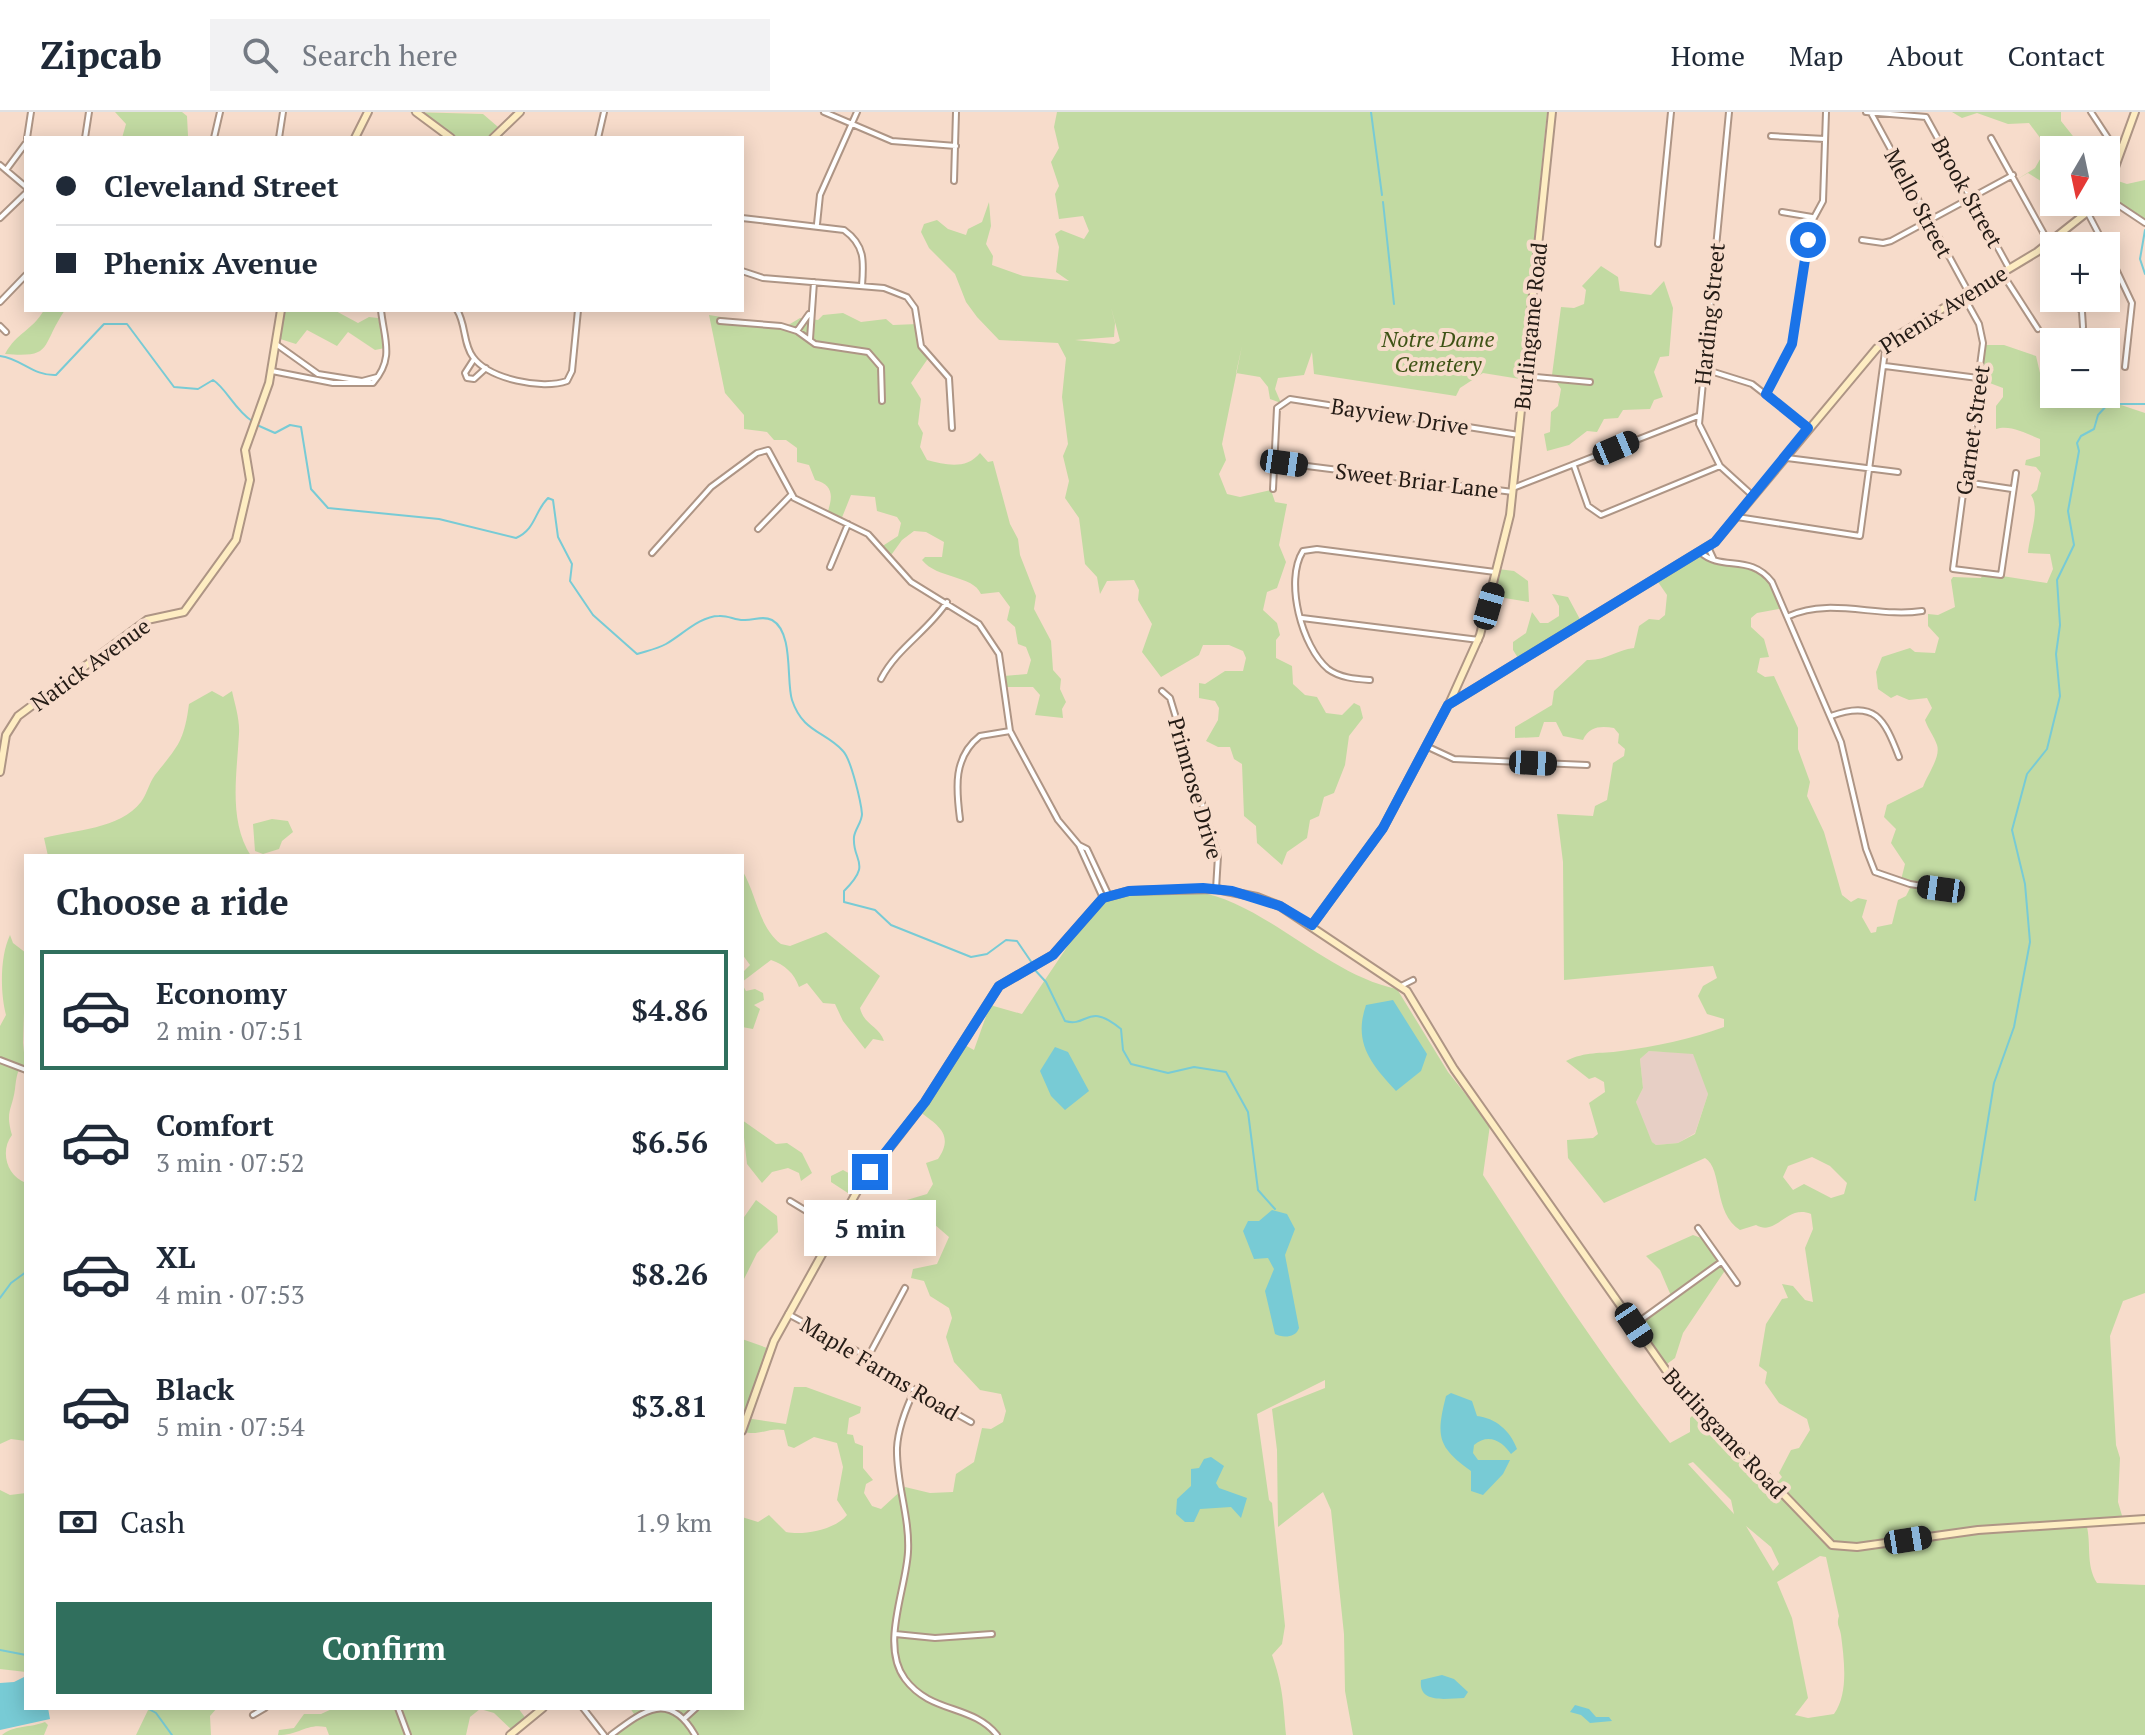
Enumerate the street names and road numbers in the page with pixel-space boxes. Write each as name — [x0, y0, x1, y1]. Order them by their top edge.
street label: Brook Street — [1926, 132, 2010, 252]
street label: Mello Street — [1878, 143, 1960, 263]
street label: Burlingame Road — [1507, 241, 1553, 411]
street label: Harding Street — [1687, 241, 1731, 387]
street label: Phenix Avenue — [1874, 258, 2012, 360]
street label: Garnet Street — [1949, 363, 1995, 497]
street label: Bayview Drive — [1329, 391, 1471, 441]
street label: Sweet Briar Lane — [1334, 456, 1500, 504]
street label: Natick Avenue — [25, 611, 155, 717]
street label: Primrose Drive — [1162, 714, 1230, 862]
street label: Maple Farms Road — [795, 1309, 965, 1427]
street label: Burlingame Road — [1657, 1362, 1793, 1504]

